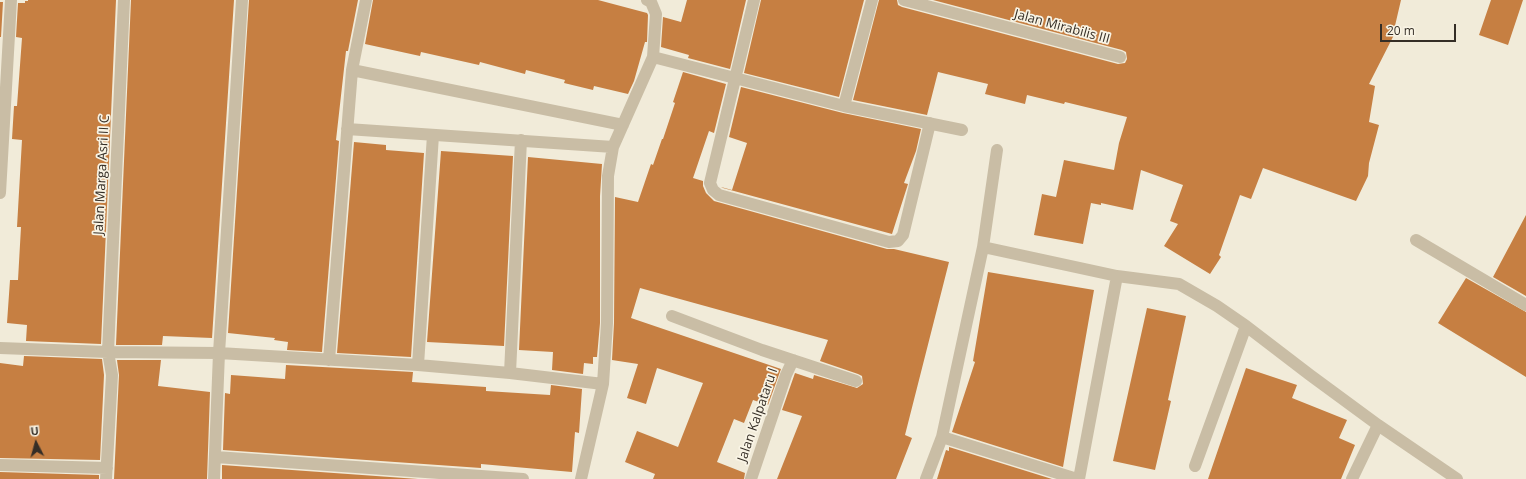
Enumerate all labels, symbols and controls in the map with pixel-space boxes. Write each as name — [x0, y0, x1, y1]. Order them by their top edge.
street label: Jalan Mirabilis III — [1012, 7, 1112, 47]
scale bar — [1382, 16, 1458, 42]
text: 20 m — [1387, 22, 1415, 39]
street label: Jalan Marga Asri II C — [91, 115, 113, 235]
street label: Jalan Kalpataru I — [735, 366, 781, 464]
north arrow — [16, 423, 56, 463]
text: U — [30, 423, 40, 438]

